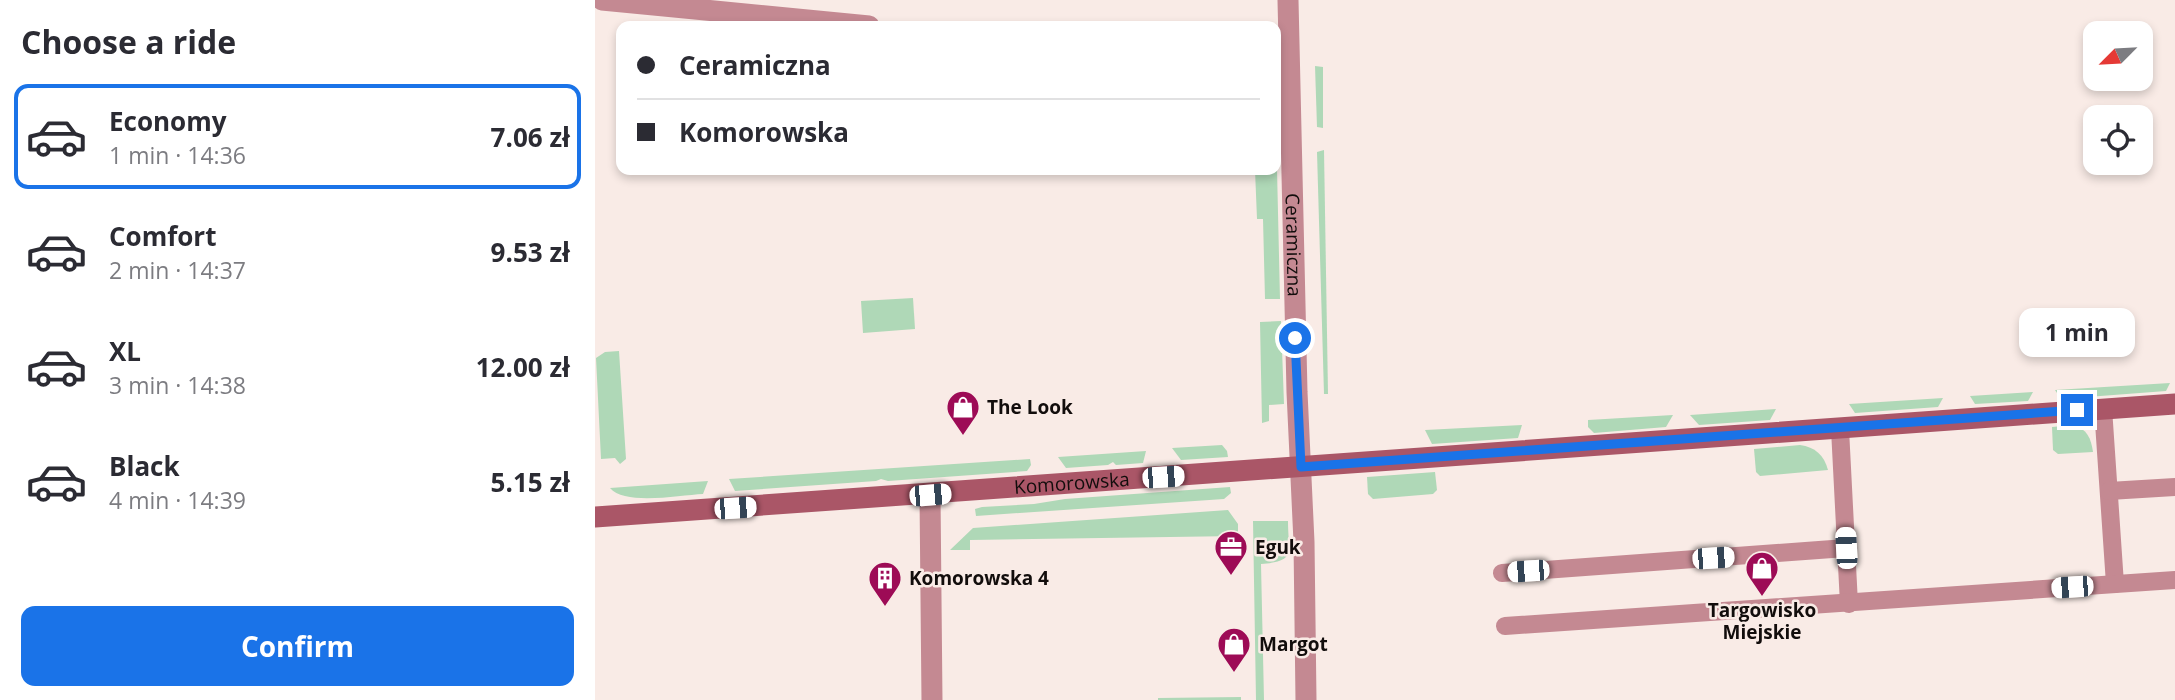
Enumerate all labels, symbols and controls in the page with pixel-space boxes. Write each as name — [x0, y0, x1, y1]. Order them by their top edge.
text: Choose a ride — [21, 20, 236, 63]
north arrow — [2083, 21, 2153, 91]
map controls — [2083, 21, 2153, 175]
text: Ceramiczna — [679, 47, 831, 83]
text: Economy — [109, 103, 227, 139]
icon: car — [25, 105, 88, 168]
button: locate — [2083, 105, 2153, 175]
text: Komorowska — [679, 114, 849, 150]
text: 7.06 zł — [491, 119, 570, 155]
text: 1 min · 14:36 — [109, 139, 246, 171]
street label: Ceramiczna — [1279, 193, 1308, 297]
text: Comfort — [109, 218, 216, 254]
icon: car — [25, 220, 88, 283]
text: 9.53 zł — [491, 234, 570, 270]
text: 2 min · 14:37 — [109, 254, 246, 286]
callout: 1 min — [2019, 308, 2135, 358]
text: 1 min — [2045, 316, 2109, 348]
route start — [1279, 322, 1311, 354]
text: XL — [109, 333, 141, 369]
icon: car — [25, 335, 88, 398]
text: 12.00 zł — [476, 349, 570, 385]
text: 3 min · 14:38 — [109, 369, 246, 401]
shop icon: The Look — [944, 388, 982, 437]
place label: The Look — [987, 394, 1073, 420]
route end — [2061, 394, 2093, 426]
text: Black — [109, 448, 180, 484]
icon: car — [25, 450, 88, 513]
text: 5.15 zł — [491, 464, 570, 500]
car — [1142, 465, 1185, 489]
street label: Komorowska — [1013, 466, 1130, 500]
car — [909, 483, 952, 507]
text: 4 min · 14:39 — [109, 484, 246, 516]
car — [714, 496, 757, 520]
car — [1835, 526, 1858, 570]
office icon: Eguk — [1212, 528, 1250, 577]
place label: Eguk — [1255, 534, 1301, 560]
car — [1692, 546, 1735, 570]
shop icon: Targowisko Miejskie — [1743, 549, 1781, 598]
building icon: Komorowska 4 — [866, 559, 904, 608]
car — [1507, 559, 1550, 583]
place label: Komorowska 4 — [909, 565, 1049, 591]
car — [2051, 575, 2094, 599]
place label: Targowisko Miejskie — [1708, 597, 1816, 645]
button: Confirm — [21, 606, 574, 686]
shop icon: Margot — [1215, 625, 1253, 674]
place label: Margot — [1259, 631, 1328, 657]

